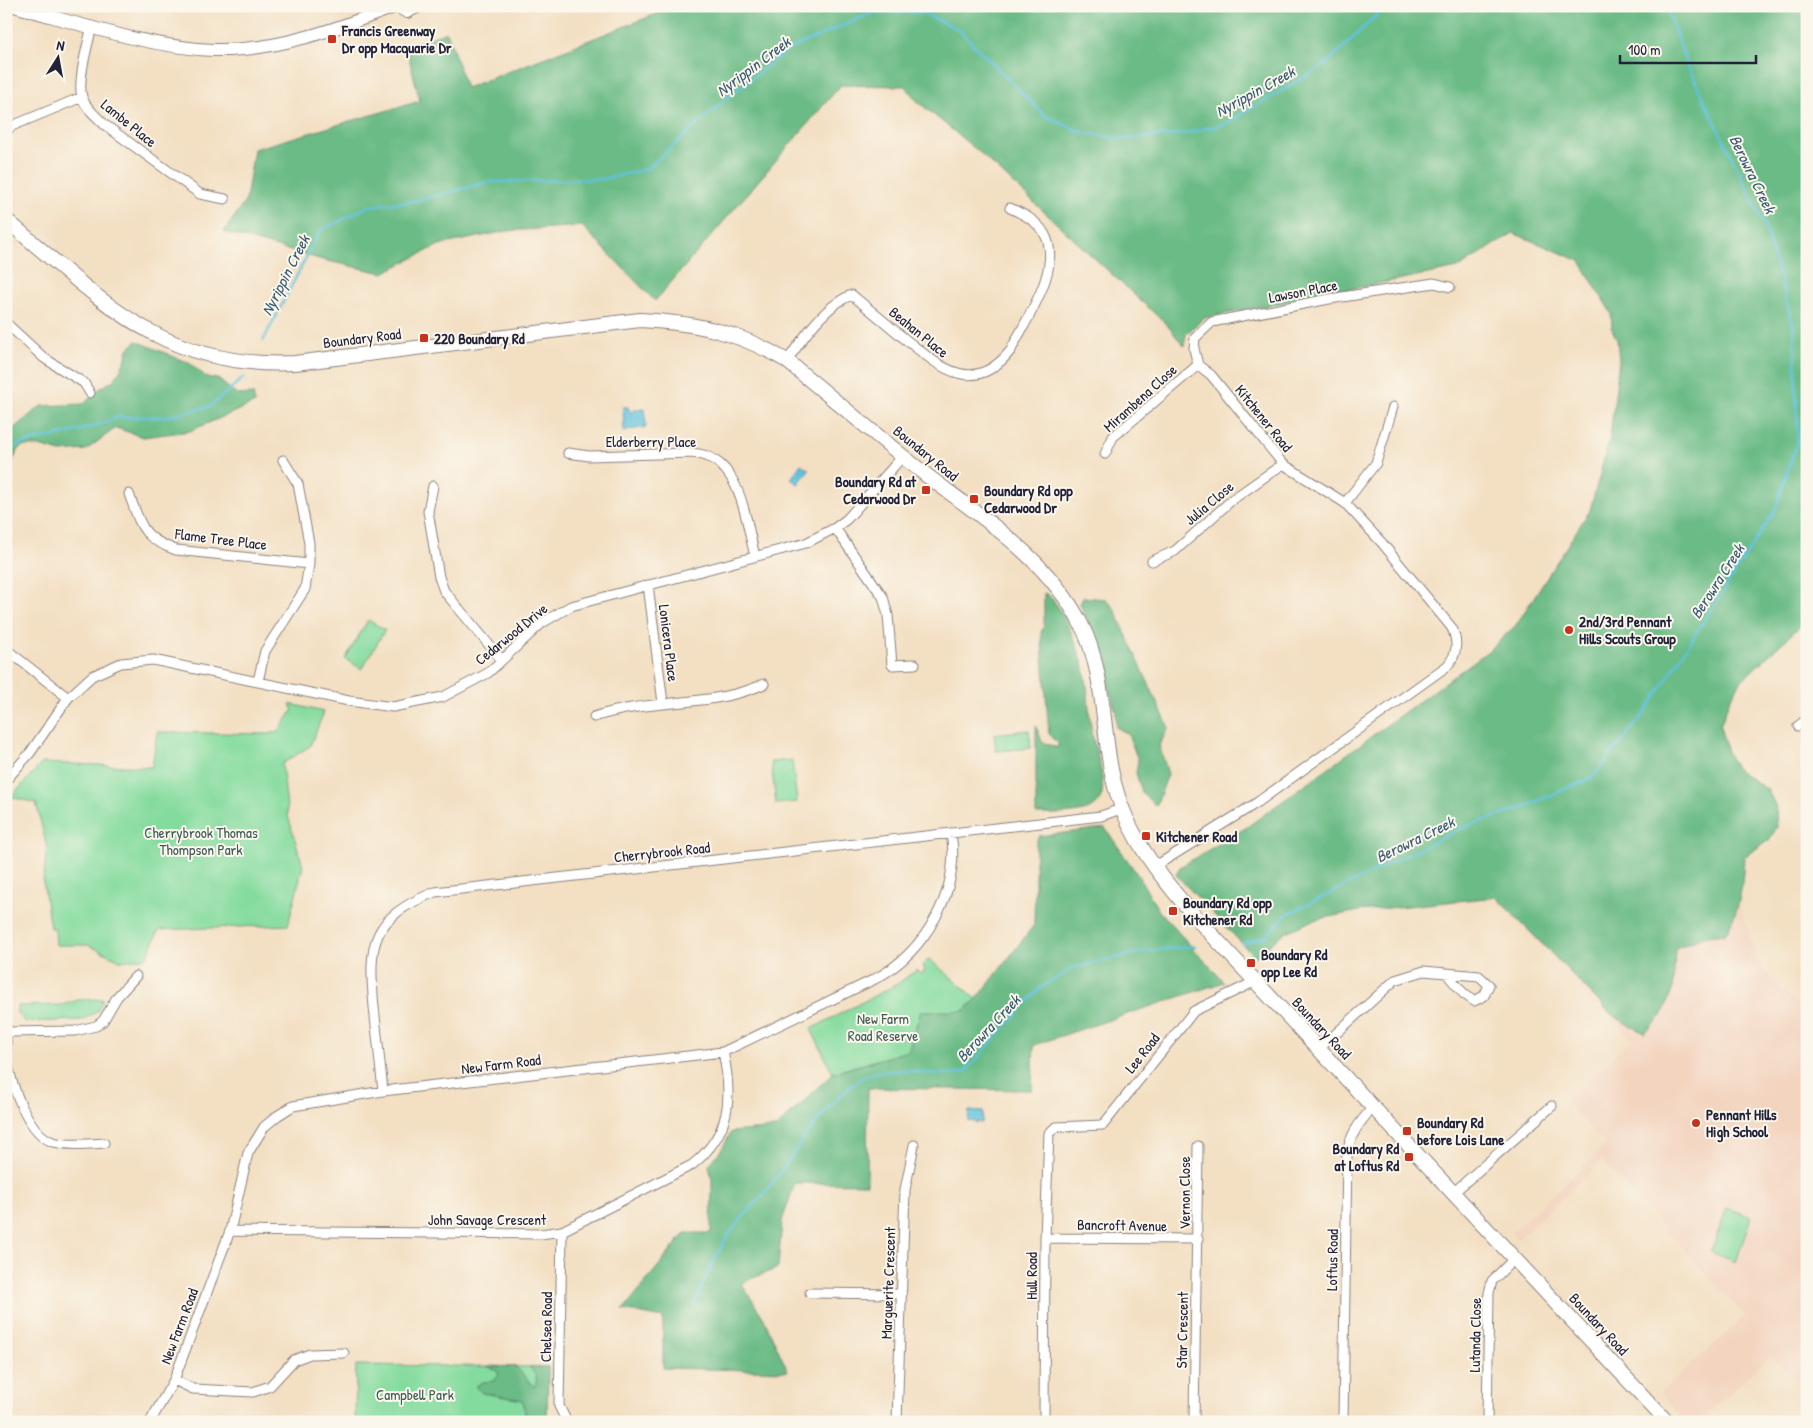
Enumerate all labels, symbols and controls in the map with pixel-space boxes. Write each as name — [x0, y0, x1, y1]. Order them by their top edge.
place label: Francis Greenway Dr opp Macquarie Dr — [341, 20, 452, 59]
water label: Nyrippin Creek — [711, 30, 796, 101]
north arrow — [32, 32, 82, 82]
scale bar — [1620, 32, 1757, 64]
marker: Francis Greenway Dr opp Macquarie Dr — [326, 33, 338, 45]
text: N — [55, 35, 67, 55]
text: 100 m — [1628, 39, 1661, 60]
water label: Nyrippin Creek — [1211, 60, 1300, 122]
street label: Lambe Place — [97, 94, 161, 152]
water label: Berowra Creek — [1724, 131, 1782, 218]
water label: Nyrippin Creek — [255, 230, 315, 319]
street label: Lawson Place — [1267, 274, 1339, 308]
street label: Beahan Place — [885, 302, 953, 362]
street label: Boundary Road — [322, 323, 402, 353]
place label: 220 Boundary Rd — [434, 328, 525, 350]
marker: 220 Boundary Rd — [418, 332, 430, 344]
street label: Mirambena Close — [1099, 359, 1181, 437]
street label: Kitchener Road — [1230, 380, 1298, 456]
street label: Boundary Road — [889, 420, 963, 486]
street label: Elderberry Place — [606, 431, 696, 452]
place label: Boundary Rd at Cedarwood Dr — [835, 471, 917, 509]
street label: Julia Close — [1180, 476, 1238, 530]
place label: Boundary Rd opp Cedarwood Dr — [984, 480, 1073, 518]
marker: Boundary Rd at Cedarwood Dr — [920, 484, 932, 496]
marker: Boundary Rd opp Cedarwood Dr — [968, 493, 980, 505]
street label: Flame Tree Place — [173, 523, 268, 555]
water label: Berowra Creek — [1685, 538, 1750, 623]
street label: Cedarwood Drive — [470, 598, 552, 670]
street label: Lonicera Place — [654, 603, 684, 683]
place label: 2nd/3rd Pennant Hills Scouts Group — [1579, 611, 1676, 650]
marker: 2nd/3rd Pennant Hills Scouts Group — [1563, 624, 1575, 636]
water label: Berowra Creek — [1372, 810, 1459, 868]
park label: Cherrybrook Thomas Thompson Park — [144, 822, 258, 860]
place label: Kitchener Road — [1156, 826, 1237, 847]
marker: Kitchener Road — [1140, 830, 1152, 842]
street label: Cherrybrook Road — [613, 836, 711, 867]
place label: Boundary Rd opp Kitchener Rd — [1183, 892, 1272, 930]
marker: Boundary Rd opp Kitchener Rd — [1167, 905, 1179, 917]
place label: Boundary Rd opp Lee Rd — [1261, 944, 1328, 983]
marker: Boundary Rd opp Lee Rd — [1245, 957, 1257, 969]
water label: Berowra Creek — [951, 988, 1026, 1067]
street label: Boundary Road — [1288, 992, 1356, 1064]
park label: New Farm Road Reserve — [848, 1008, 918, 1046]
street label: Lee Road — [1120, 1028, 1164, 1077]
street label: New Farm Road — [460, 1049, 542, 1079]
place label: Pennant Hills High School — [1706, 1104, 1777, 1143]
place label: Boundary Rd before Lois Lane — [1417, 1112, 1504, 1150]
marker: Pennant Hills High School — [1690, 1117, 1702, 1129]
marker: Boundary Rd before Lois Lane — [1401, 1125, 1413, 1137]
place label: Boundary Rd at Loftus Rd — [1333, 1138, 1399, 1176]
marker: Boundary Rd at Loftus Rd — [1403, 1151, 1415, 1163]
street label: Vernon Close — [1174, 1156, 1195, 1230]
street label: John Savage Crescent — [428, 1209, 547, 1230]
street label: Bancroft Avenue — [1077, 1214, 1167, 1236]
street label: Marguerite Crescent — [876, 1226, 900, 1340]
street label: Loftus Road — [1321, 1229, 1343, 1291]
street label: Hull Road — [1021, 1252, 1042, 1300]
street label: New Farm Road — [155, 1285, 203, 1367]
street label: Boundary Road — [1565, 1288, 1633, 1360]
street label: Star Crescent — [1171, 1291, 1193, 1368]
street label: Chelsea Road — [535, 1292, 557, 1362]
street label: Lutanda Close — [1464, 1298, 1486, 1372]
park label: Campbell Park — [376, 1384, 454, 1405]

